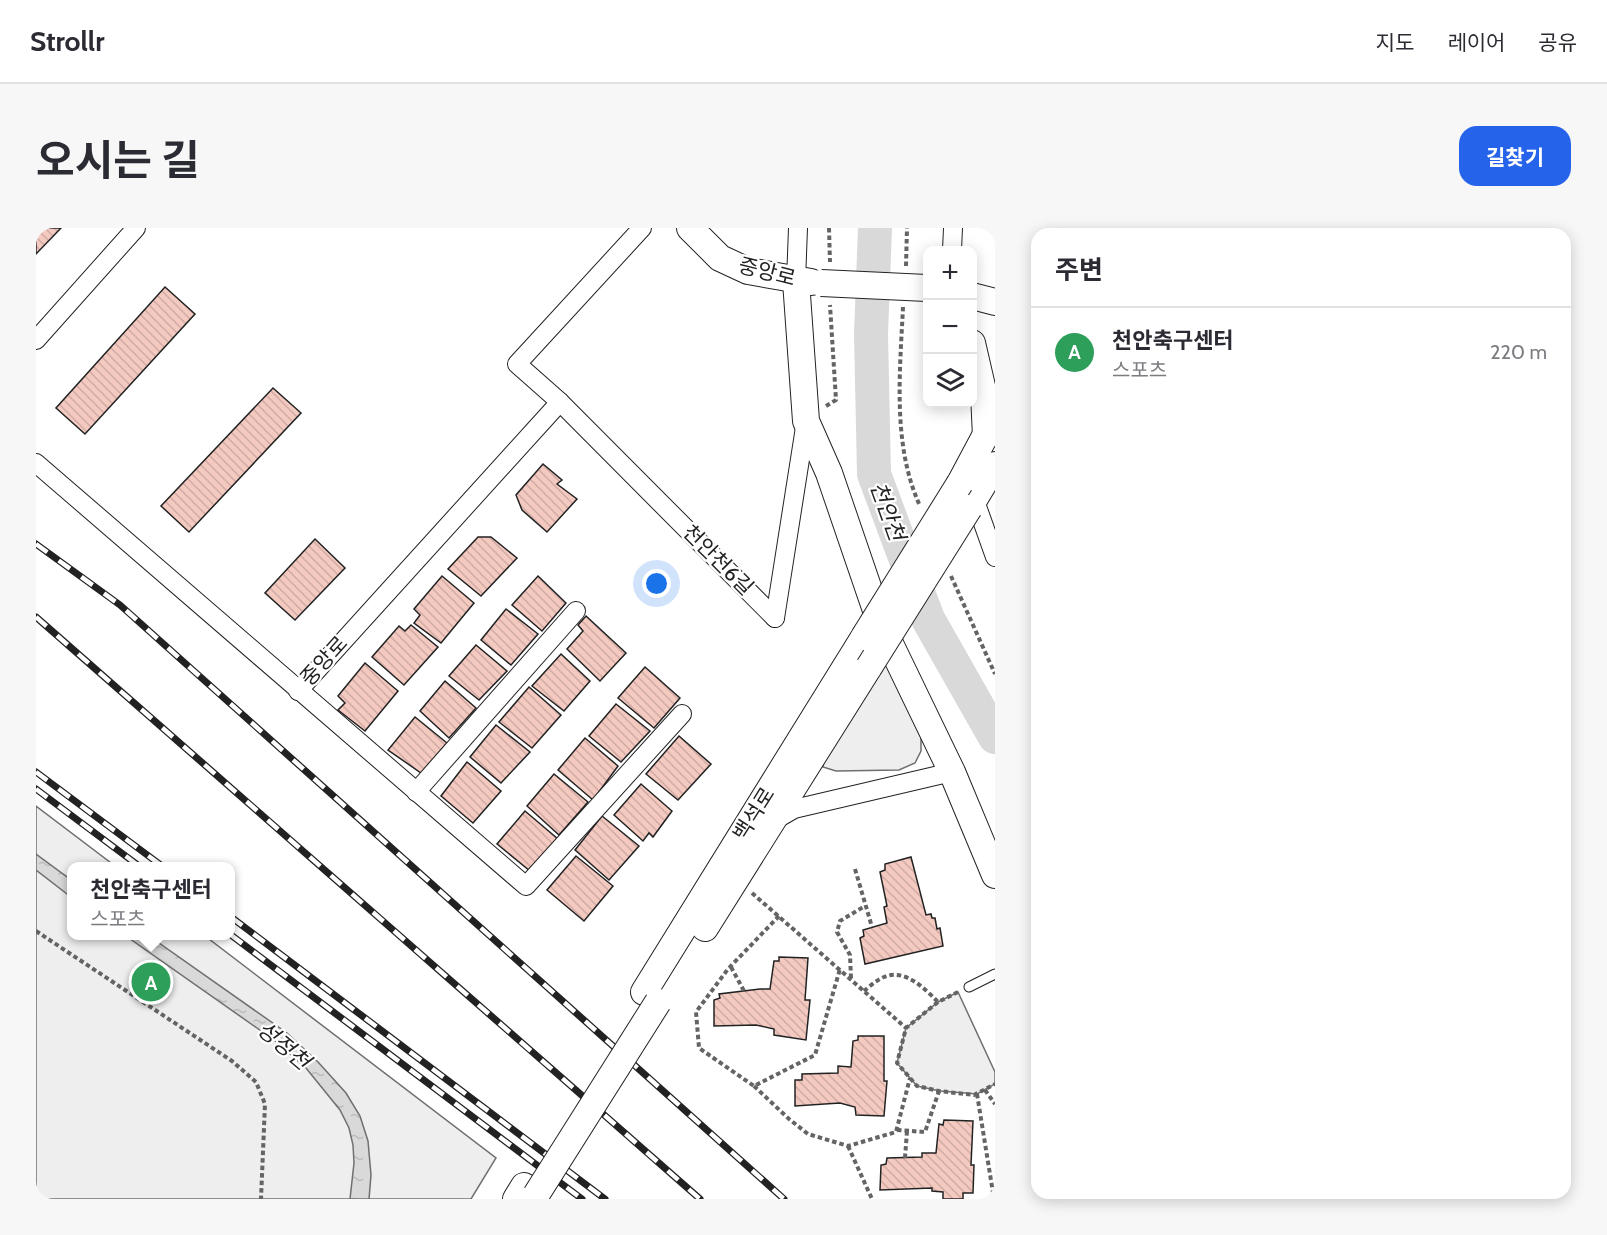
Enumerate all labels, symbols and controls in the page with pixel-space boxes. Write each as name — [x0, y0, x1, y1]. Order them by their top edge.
text: Strollr — [30, 24, 104, 58]
text: 지도 — [1376, 30, 1414, 55]
text: 레이어 — [1447, 30, 1505, 55]
text: 공유 — [1538, 30, 1577, 55]
button: 길찾기 — [1459, 126, 1571, 186]
text: 오시는 길 — [36, 134, 200, 186]
map controls — [923, 246, 977, 408]
button: + — [923, 246, 977, 300]
street label: 중앙로 — [736, 252, 798, 291]
text: 주변 — [1055, 254, 1103, 286]
button: − — [923, 300, 977, 354]
text: 천안축구센터 — [1112, 327, 1233, 354]
text: A — [1068, 340, 1081, 364]
text: 220 m — [1490, 340, 1547, 364]
button: layers — [923, 354, 977, 408]
text: 스포츠 — [1112, 358, 1167, 382]
water label: 천안천 — [864, 478, 912, 547]
street label: 천안천6길 — [678, 519, 759, 600]
your location — [642, 569, 671, 598]
street label: 중앙로 — [295, 631, 352, 691]
street label: 백석로 — [728, 783, 780, 845]
popup — [67, 862, 235, 940]
text: 천안축구센터 — [90, 876, 212, 903]
text: 스포츠 — [90, 907, 145, 931]
pin: A — [132, 960, 170, 1005]
water label: 성정천 — [252, 1016, 318, 1077]

